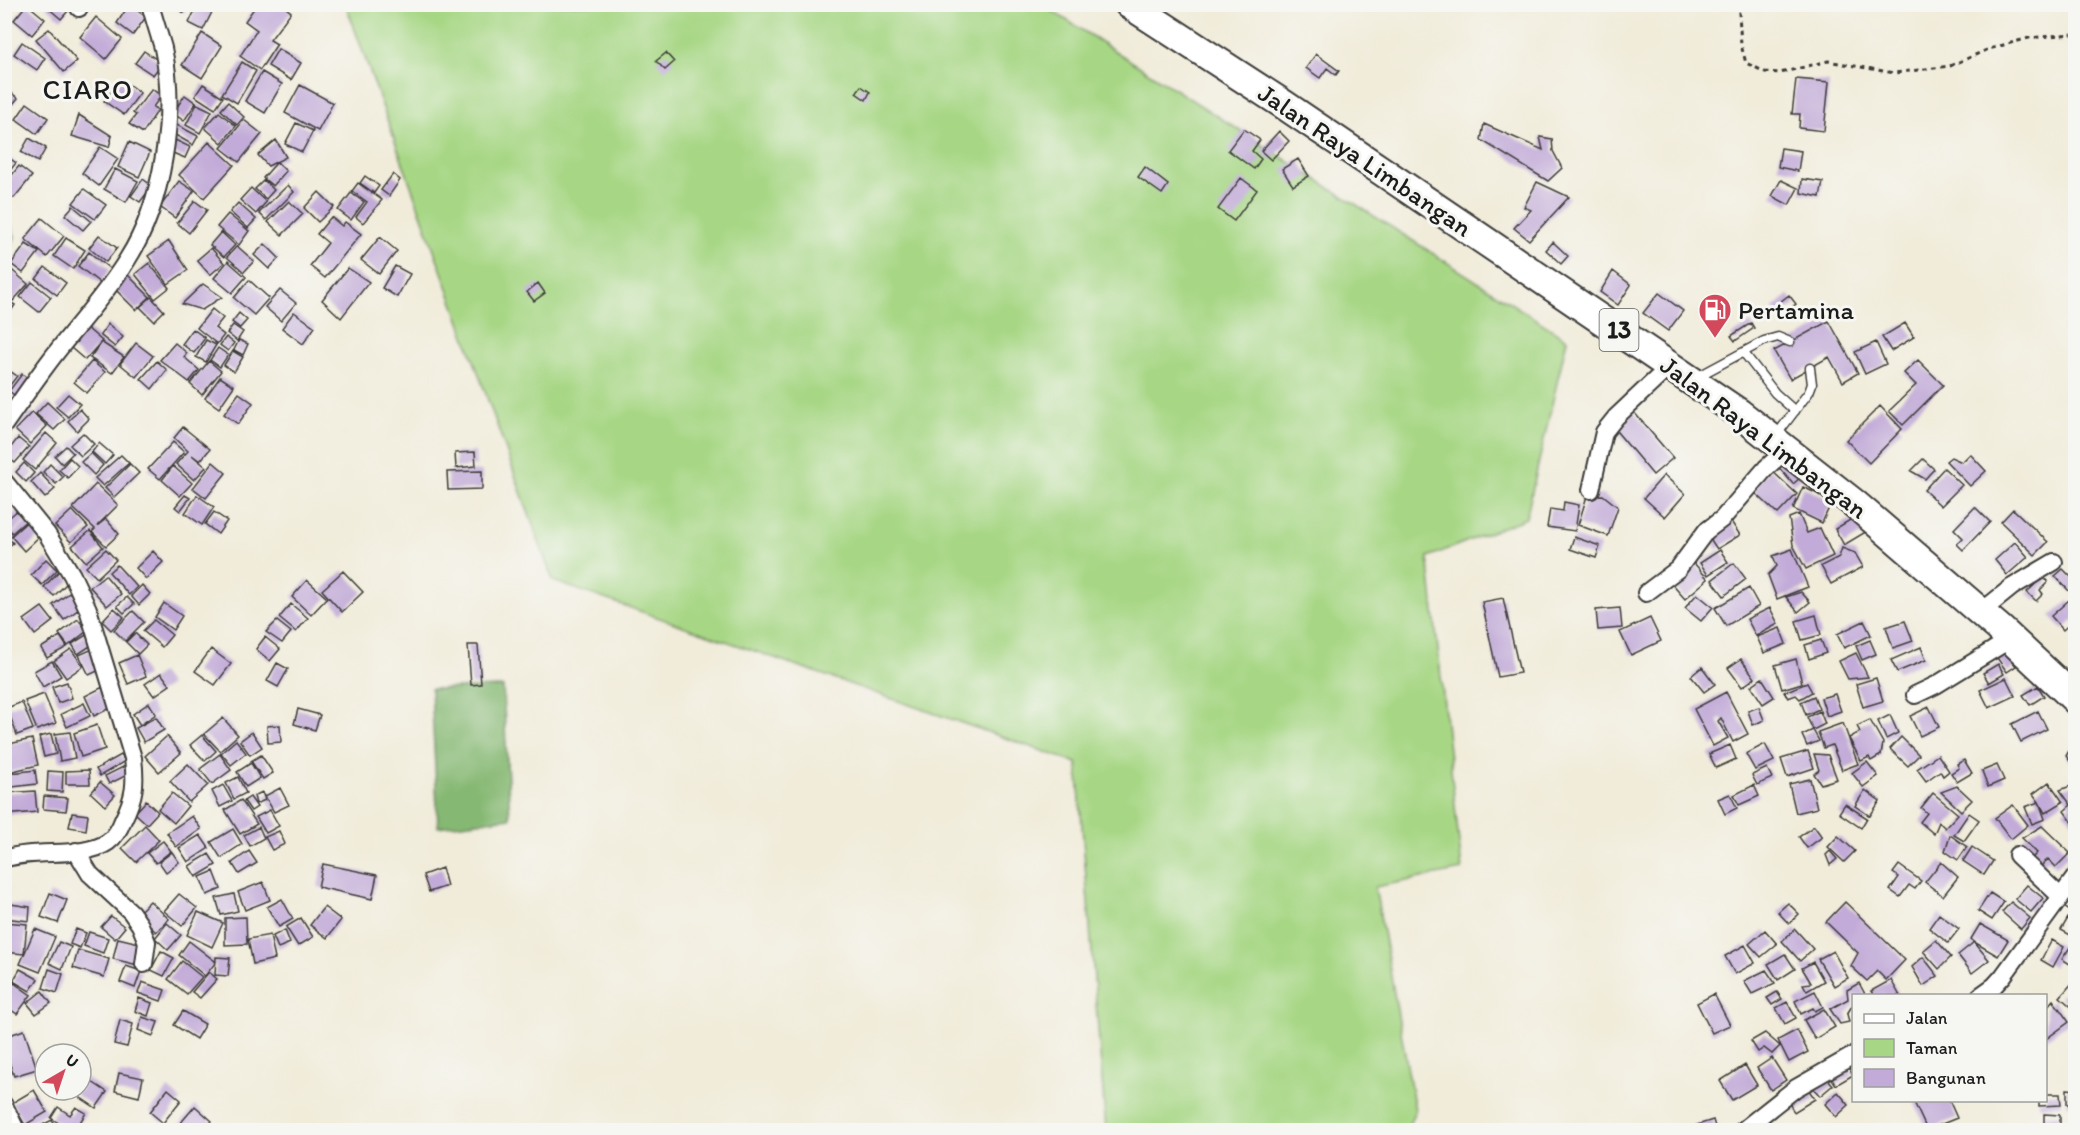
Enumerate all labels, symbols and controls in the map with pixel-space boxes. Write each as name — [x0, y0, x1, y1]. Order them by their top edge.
district label: CIARO — [42, 72, 134, 106]
street label: Jalan Raya Limbangan — [1252, 77, 1478, 244]
fuel station icon: Pertamina — [1697, 292, 1733, 339]
place label: Pertamina — [1738, 294, 1854, 326]
road number: 13 — [1600, 309, 1638, 351]
street label: Jalan Raya Limbangan — [1654, 349, 1874, 525]
legend — [1852, 994, 2047, 1102]
text: Jalan — [1906, 1007, 1948, 1029]
text: Taman — [1906, 1037, 1958, 1059]
north arrow — [33, 1042, 93, 1102]
text: U — [62, 1050, 82, 1071]
text: Bangunan — [1906, 1067, 1986, 1089]

